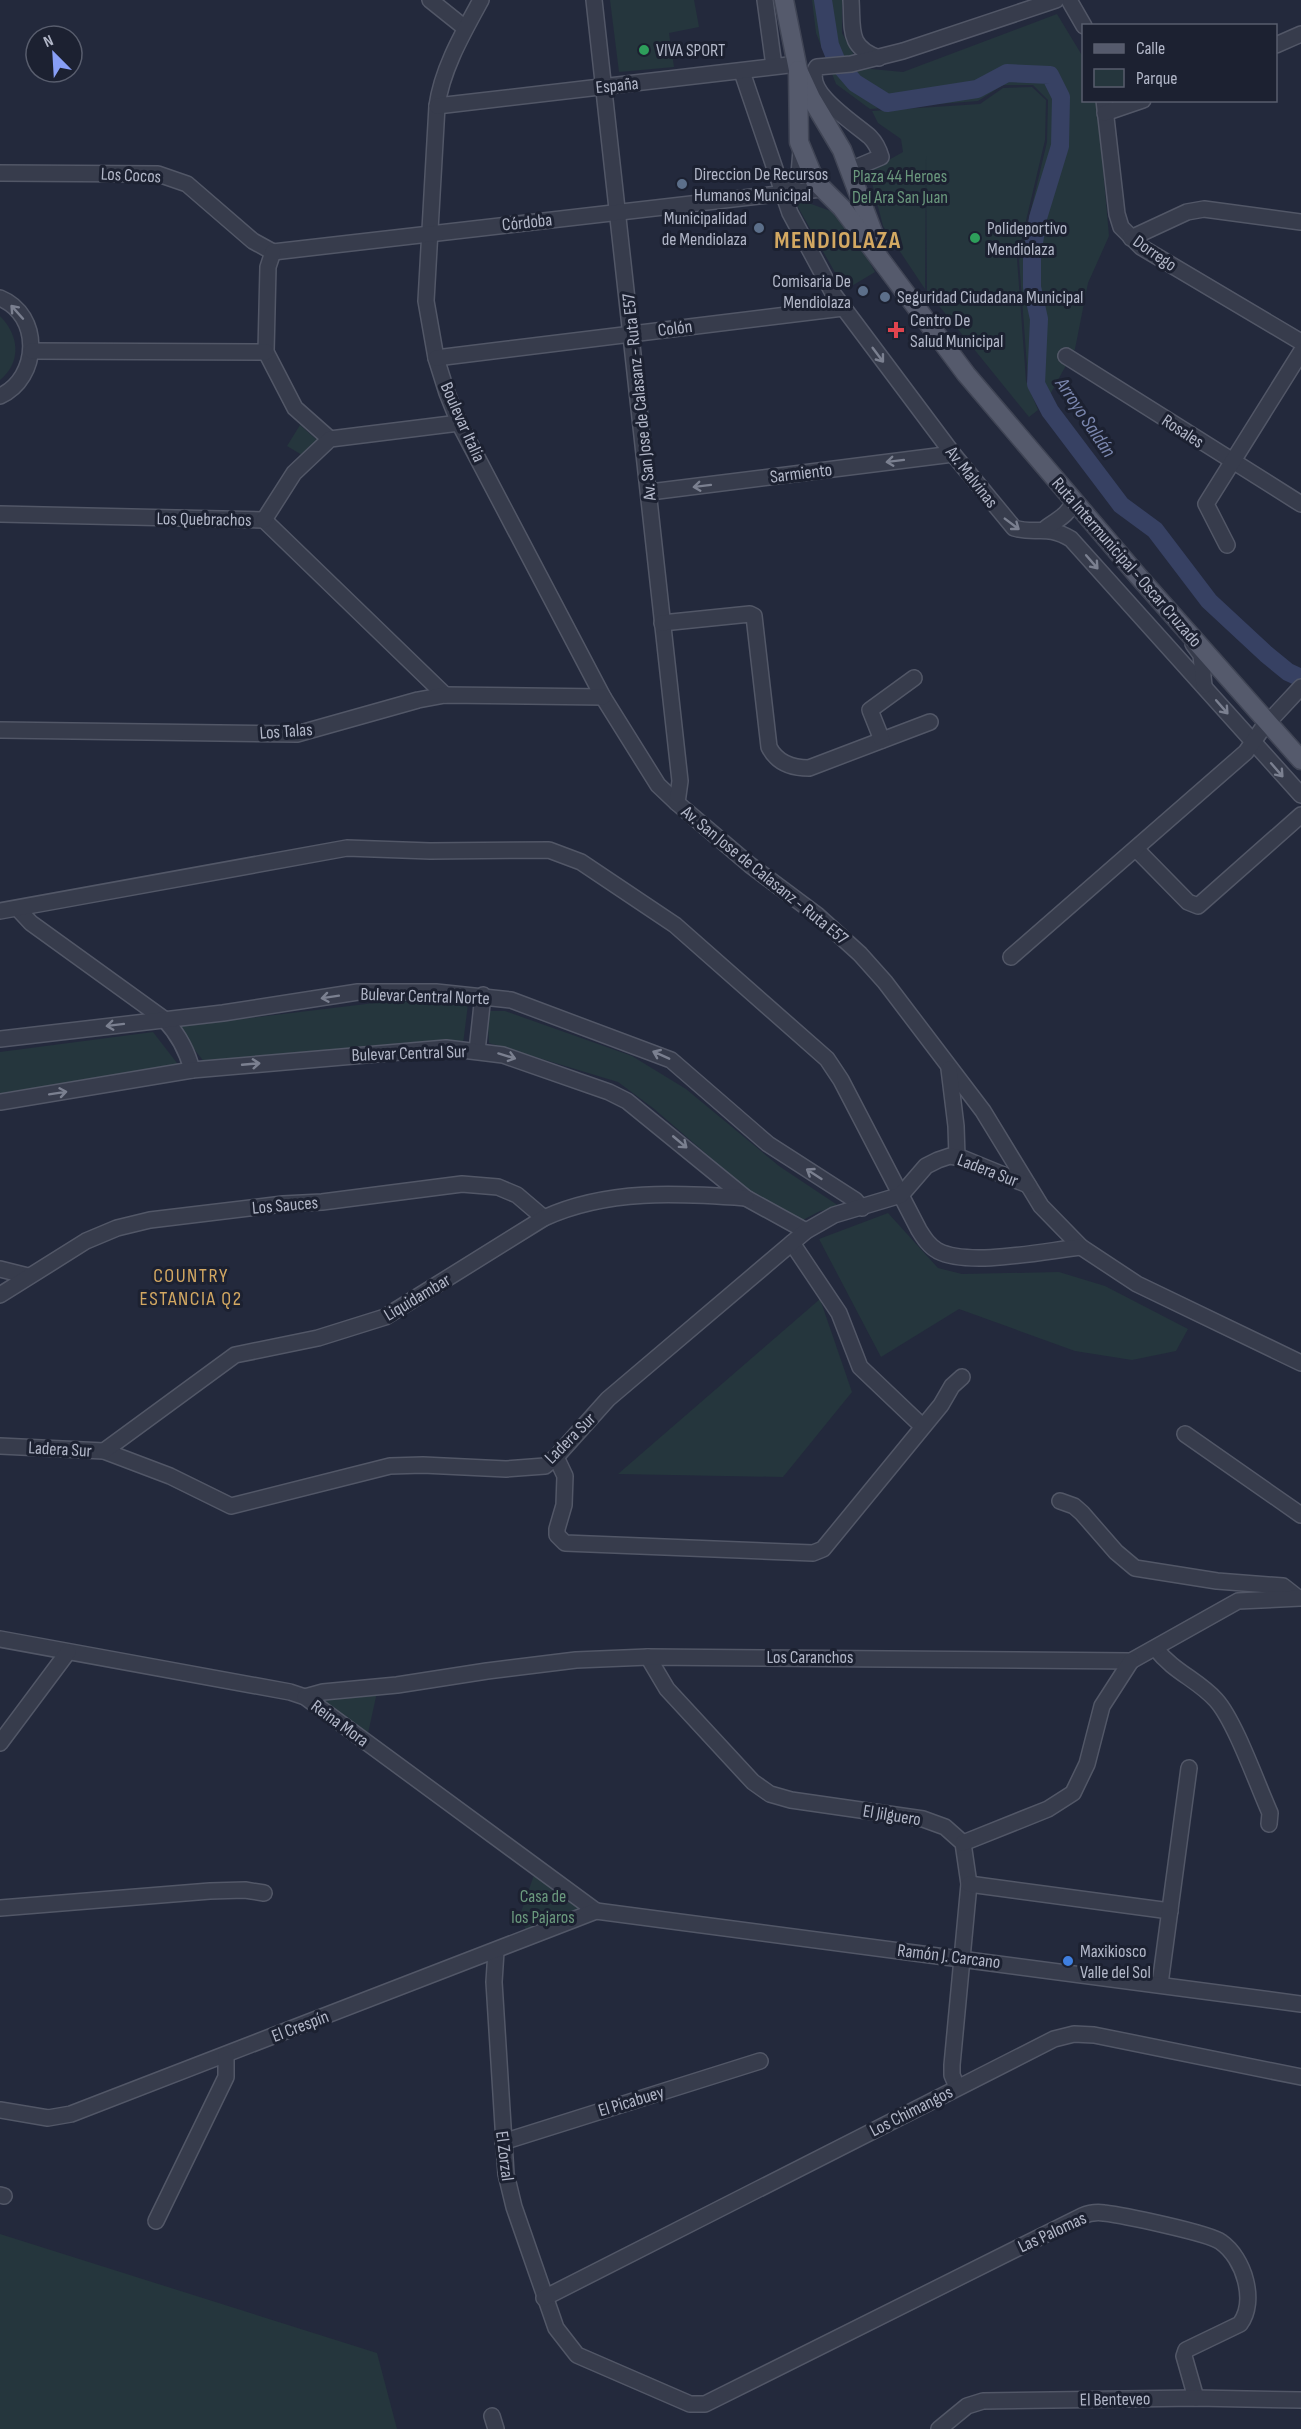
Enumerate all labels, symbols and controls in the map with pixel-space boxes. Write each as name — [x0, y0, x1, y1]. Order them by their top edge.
north arrow — [24, 24, 84, 84]
legend — [1082, 24, 1277, 102]
text: N — [41, 31, 56, 52]
text: Calle — [1136, 38, 1165, 59]
place label: VIVA SPORT — [656, 40, 725, 61]
marker: VIVA SPORT — [637, 43, 651, 57]
text: Parque — [1136, 68, 1177, 89]
street label: España — [595, 73, 640, 98]
street label: Los Cocos — [100, 163, 162, 188]
place label: Direccion De Recursos Humanos Municipal — [694, 164, 828, 206]
park label: Plaza 44 Heroes Del Ara San Juan — [852, 166, 948, 208]
marker: Direccion De Recursos Humanos Municipal — [675, 177, 689, 191]
place label: Municipalidad de Mendiolaza — [662, 208, 747, 250]
street label: Córdoba — [501, 209, 553, 236]
place label: Polideportivo Mendiolaza — [987, 218, 1067, 260]
marker: Municipalidad de Mendiolaza — [752, 221, 766, 235]
district label: MENDIOLAZA — [774, 226, 902, 255]
marker: Polideportivo Mendiolaza — [968, 231, 982, 245]
street label: Dorrego — [1129, 231, 1180, 276]
place label: Comisaria De Mendiolaza — [772, 271, 851, 313]
marker: Comisaria De Mendiolaza — [856, 284, 870, 298]
place label: Seguridad Ciudadana Municipal — [897, 287, 1083, 308]
marker: Seguridad Ciudadana Municipal — [878, 290, 892, 304]
street label: Av. San Jose de Calasanz - Ruta E57 — [618, 291, 661, 503]
one-way arrow — [10, 305, 24, 320]
place label: Centro De Salud Municipal — [910, 310, 1003, 352]
street label: Colón — [657, 316, 693, 341]
marker: Centro De Salud Municipal — [887, 321, 905, 339]
one-way arrow — [872, 347, 885, 363]
water label: Arroyo Saldán — [1049, 372, 1121, 462]
street label: Boulevar Italia — [436, 379, 489, 465]
street label: Rosales — [1158, 410, 1208, 453]
street label: Av. Malvinas — [941, 442, 1002, 512]
one-way arrow — [886, 456, 906, 467]
street label: Sarmiento — [769, 459, 833, 488]
street label: Ruta Intermunicipal - Oscar Cruzado — [1047, 473, 1206, 651]
one-way arrow — [692, 480, 712, 491]
street label: Los Quebrachos — [156, 508, 252, 531]
one-way arrow — [1004, 517, 1020, 530]
one-way arrow — [1085, 554, 1099, 569]
one-way arrow — [1215, 699, 1229, 714]
street label: Los Talas — [259, 719, 313, 744]
one-way arrow — [1270, 762, 1284, 777]
street label: Av. San Jose de Calasanz - Ruta E57 — [676, 801, 853, 950]
street label: Bulevar Central Norte — [360, 984, 490, 1009]
one-way arrow — [320, 991, 340, 1002]
one-way arrow — [106, 1020, 126, 1031]
street label: Bulevar Central Sur — [351, 1041, 467, 1066]
one-way arrow — [652, 1049, 670, 1061]
one-way arrow — [497, 1051, 516, 1062]
one-way arrow — [240, 1058, 260, 1069]
one-way arrow — [47, 1087, 67, 1098]
one-way arrow — [671, 1136, 687, 1149]
street label: Ladera Sur — [954, 1149, 1021, 1192]
one-way arrow — [806, 1168, 823, 1180]
street label: Los Sauces — [251, 1192, 319, 1219]
district label: COUNTRY ESTANCIA Q2 — [140, 1264, 242, 1311]
street label: Liquidambar — [380, 1269, 454, 1325]
street label: Ladera Sur — [541, 1409, 600, 1468]
street label: Ladera Sur — [28, 1437, 92, 1462]
street label: Los Caranchos — [767, 1647, 853, 1668]
street label: Reina Mora — [307, 1695, 373, 1751]
street label: El Jilguero — [861, 1801, 922, 1830]
park label: Casa de los Pajaros — [511, 1886, 575, 1928]
street label: Ramón J. Carcano — [896, 1940, 1002, 1973]
place label: Maxikiosco Valle del Sol — [1080, 1941, 1151, 1983]
marker: Maxikiosco Valle del Sol — [1061, 1954, 1075, 1968]
street label: El Crespín — [269, 2006, 332, 2047]
street label: El Picabuey — [596, 2082, 667, 2121]
street label: Los Chimangos — [866, 2082, 956, 2141]
street label: El Zorzal — [491, 2130, 518, 2182]
street label: Las Palomas — [1015, 2208, 1090, 2257]
street label: El Benteveo — [1079, 2388, 1151, 2411]

